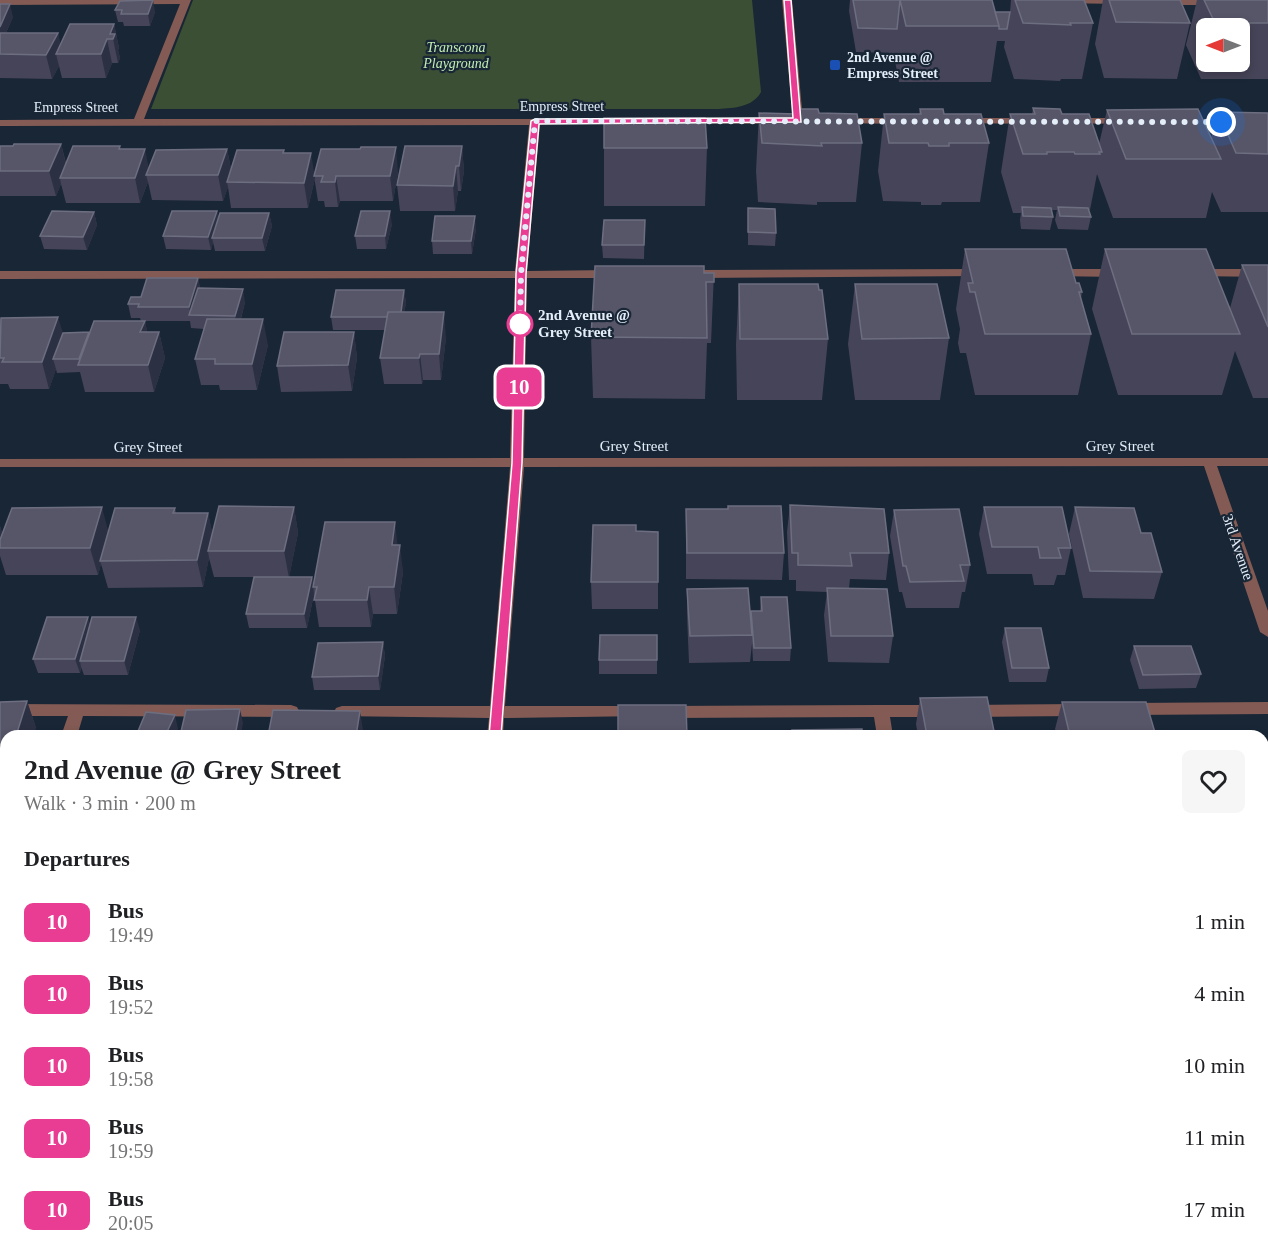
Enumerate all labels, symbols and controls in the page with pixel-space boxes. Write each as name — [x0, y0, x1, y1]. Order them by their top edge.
north arrow — [1196, 18, 1250, 72]
map controls — [1196, 18, 1250, 72]
park label: Transcona Playground — [422, 40, 490, 71]
place label: 2nd Avenue @ Empress Street — [847, 50, 938, 81]
marker: 2nd Avenue @ Empress Street — [828, 58, 842, 72]
street label: Empress Street — [520, 99, 604, 114]
street label: Empress Street — [34, 100, 118, 115]
your location — [1206, 107, 1236, 137]
place label: 2nd Avenue @ Grey Street — [538, 307, 630, 340]
marker: 2nd Avenue @ Grey Street — [507, 311, 533, 337]
line badge: 10 — [492, 368, 546, 406]
text: 10 — [509, 375, 530, 399]
street label: Grey Street — [600, 438, 669, 454]
street label: Grey Street — [1086, 438, 1155, 454]
street label: Grey Street — [114, 439, 183, 455]
street label: 3rd Avenue — [1219, 512, 1257, 582]
button: heart — [1182, 750, 1245, 813]
text: 2nd Avenue @ Grey Street — [24, 754, 341, 785]
text: Walk · 3 min · 200 m — [24, 792, 196, 814]
text: Departures — [24, 846, 130, 871]
text: Bus — [108, 898, 143, 923]
text: 1 min — [1194, 909, 1245, 934]
text: 10 — [47, 910, 68, 934]
text: 19:49 — [108, 924, 154, 946]
text: Bus — [108, 970, 143, 995]
text: 4 min — [1194, 981, 1245, 1006]
text: 10 — [47, 982, 68, 1006]
text: 19:52 — [108, 996, 154, 1018]
text: Bus — [108, 1042, 143, 1067]
text: 10 min — [1183, 1053, 1245, 1078]
text: 10 — [47, 1054, 68, 1078]
text: 19:58 — [108, 1068, 154, 1090]
text: Bus — [108, 1114, 143, 1139]
text: 11 min — [1184, 1125, 1245, 1150]
text: 10 — [47, 1126, 68, 1150]
text: 19:59 — [108, 1140, 154, 1162]
text: Bus — [108, 1186, 143, 1211]
text: 17 min — [1183, 1197, 1245, 1222]
text: 10 — [47, 1198, 68, 1222]
text: 20:05 — [108, 1212, 154, 1234]

